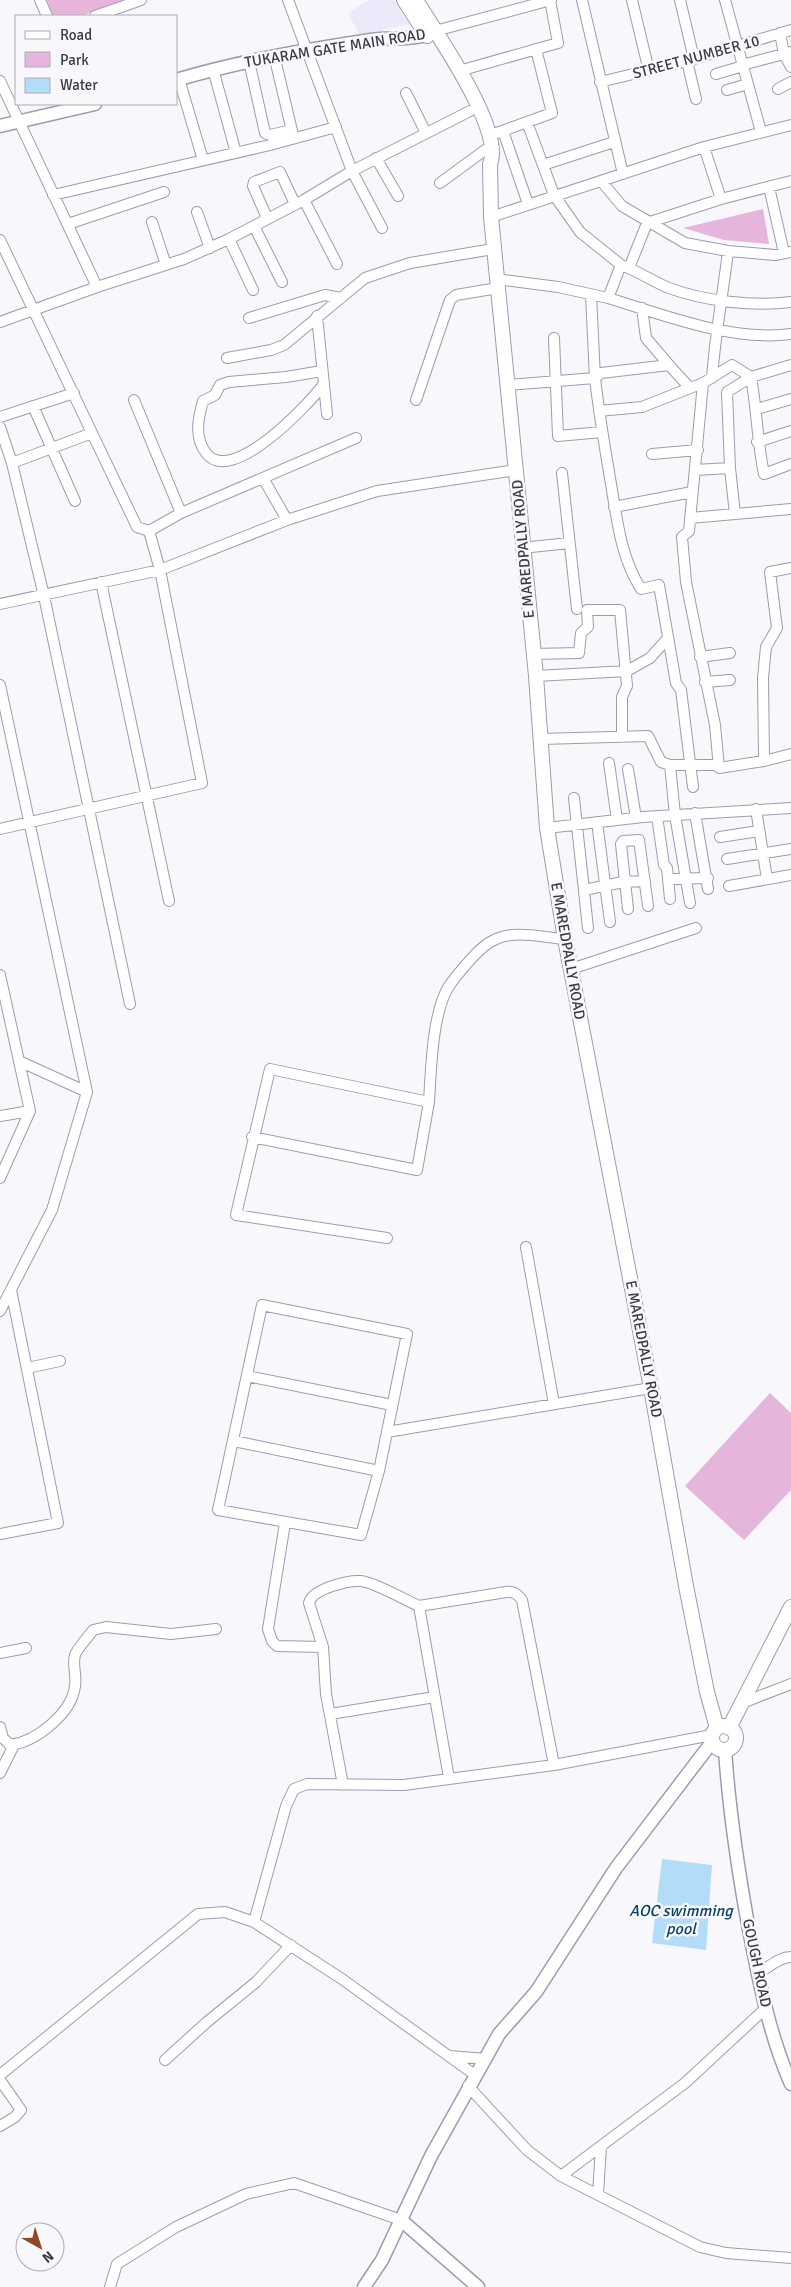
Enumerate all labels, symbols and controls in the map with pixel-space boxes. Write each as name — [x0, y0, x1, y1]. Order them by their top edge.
legend — [15, 15, 178, 105]
street label: TUKARAM GATE MAIN ROAD — [243, 25, 427, 71]
text: Road — [60, 26, 92, 44]
street label: STREET NUMBER 10 — [631, 31, 761, 83]
text: Park — [60, 51, 89, 69]
text: Water — [60, 76, 98, 94]
street label: E MAREDPALLY ROAD — [508, 479, 538, 619]
street label: E MAREDPALLY ROAD — [547, 881, 589, 1021]
street label: E MAREDPALLY ROAD — [622, 1279, 666, 1419]
water label: AOC swimming pool — [629, 1901, 734, 1939]
street label: GOUGH ROAD — [739, 1917, 775, 2009]
north arrow — [15, 2222, 65, 2272]
text: N — [39, 2247, 57, 2266]

